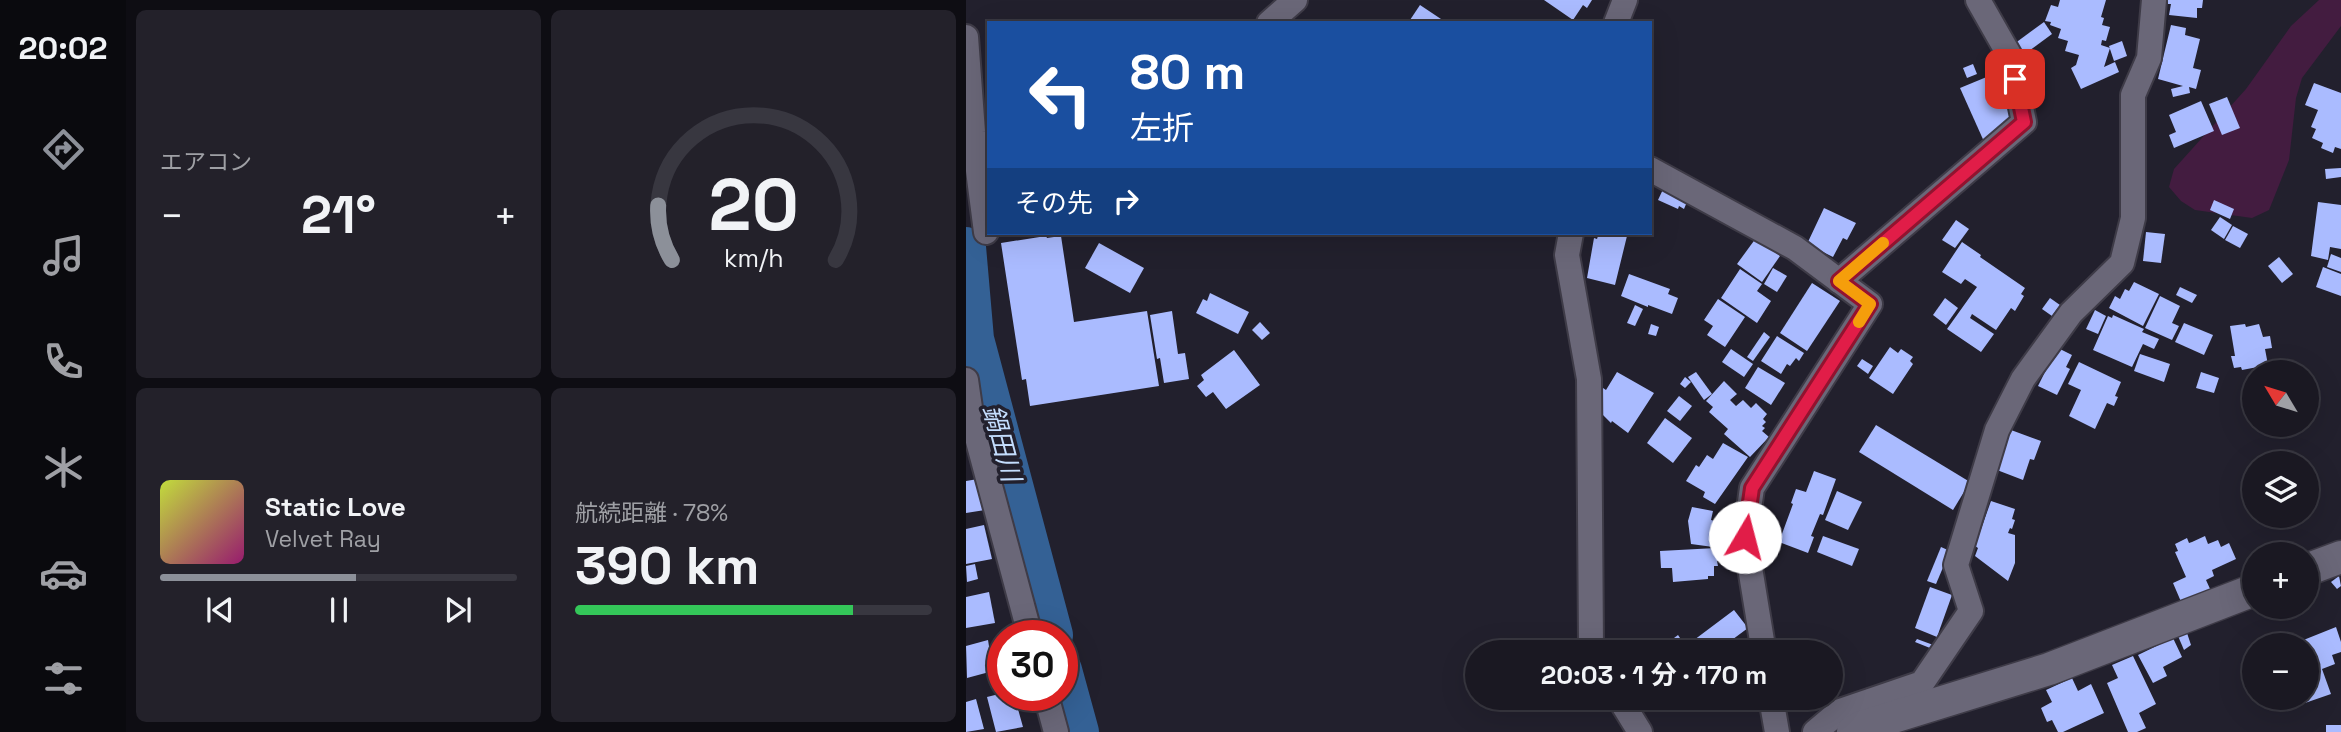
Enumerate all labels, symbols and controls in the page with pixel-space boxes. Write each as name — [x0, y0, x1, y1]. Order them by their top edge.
text: 20:02 — [18, 28, 108, 68]
text: 80 m — [1130, 41, 1245, 103]
icon: left — [1015, 49, 1106, 140]
pin — [1985, 49, 2045, 109]
icon: arrive — [1996, 60, 2034, 98]
text: 左折 — [1130, 108, 1194, 148]
icon: directions — [39, 125, 88, 174]
text: エアコン — [160, 147, 252, 177]
text: 20 — [708, 158, 799, 251]
text: 21° — [301, 182, 376, 248]
icon: right — [1107, 182, 1145, 220]
text: その先 — [1015, 186, 1093, 220]
text: − — [160, 192, 184, 240]
text: + — [493, 192, 517, 240]
icon: music — [39, 231, 88, 280]
text: km/h — [724, 242, 783, 274]
icon: phone — [39, 337, 88, 386]
north arrow — [2242, 360, 2319, 438]
map controls — [2242, 360, 2319, 710]
water label: 鍋田川 — [975, 401, 1029, 488]
icon: climate — [39, 443, 88, 492]
button: layers — [2242, 451, 2319, 528]
text: Static Love — [265, 490, 406, 524]
text: 航続距離 · 78% — [575, 498, 728, 528]
position arrow — [1708, 500, 1782, 574]
text: Velvet Ray — [265, 524, 381, 554]
text: 390 km — [575, 533, 759, 599]
button: + — [2242, 542, 2319, 619]
icon: car — [39, 549, 88, 598]
icon: previous — [201, 591, 239, 629]
icon: pause — [320, 591, 358, 629]
icon: next — [439, 591, 477, 629]
speed limit sign: 30 — [987, 620, 1078, 711]
button: − — [2242, 633, 2319, 710]
icon: filters — [39, 654, 88, 703]
text: 20:03 · 1 分 · 170 m — [1541, 658, 1767, 692]

